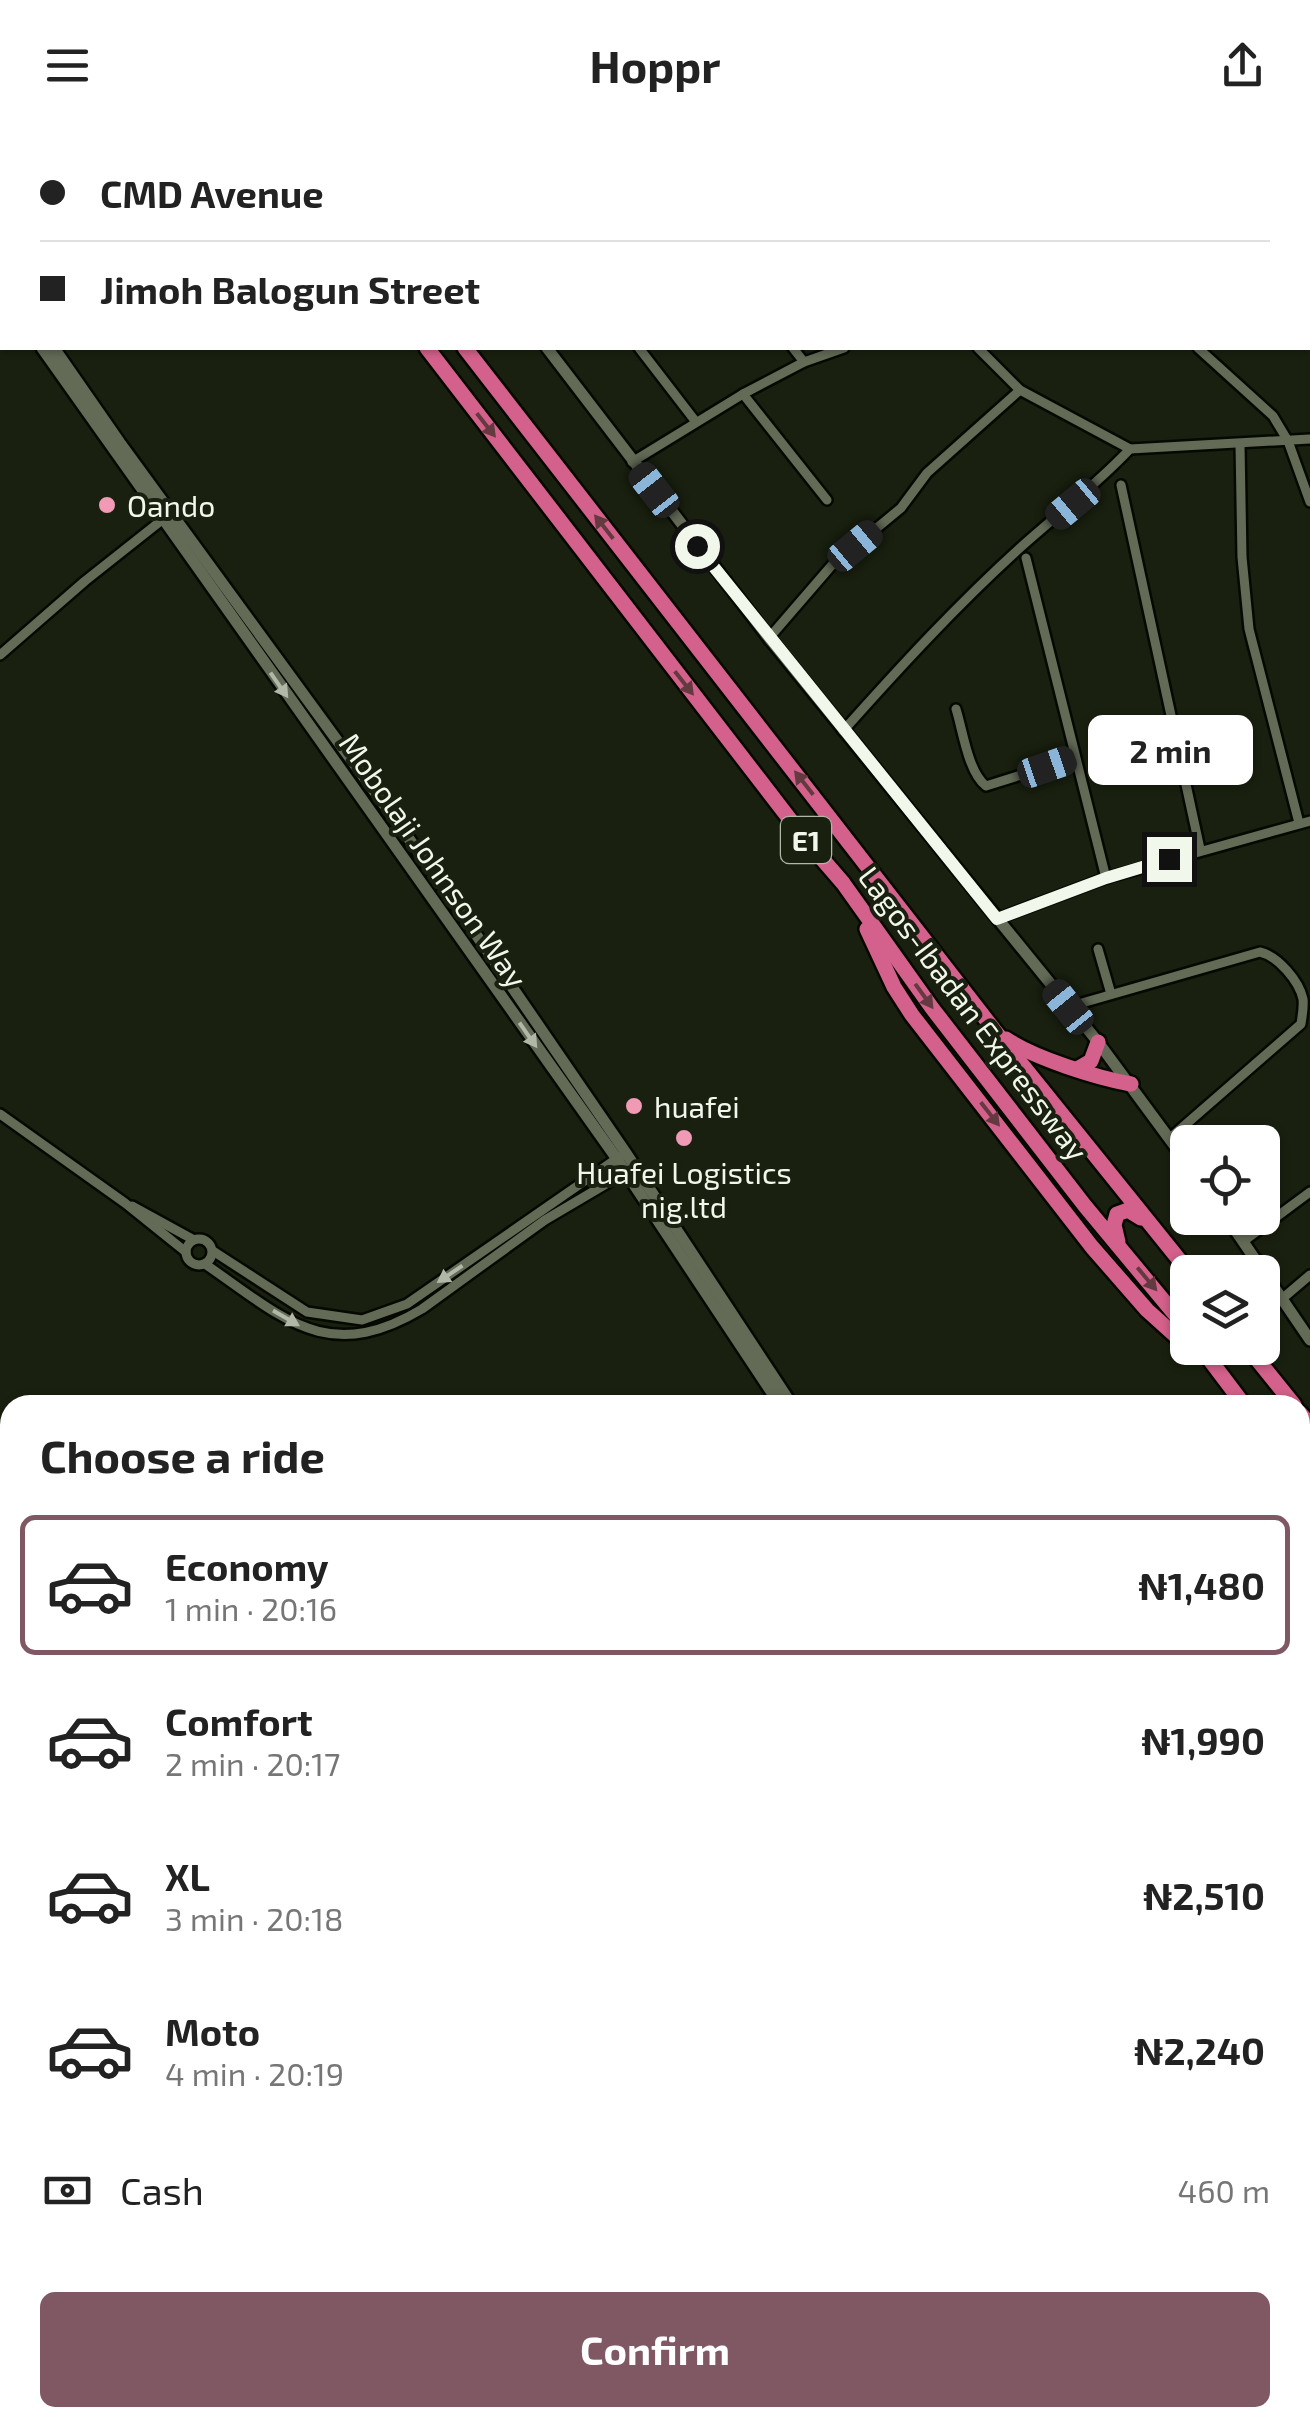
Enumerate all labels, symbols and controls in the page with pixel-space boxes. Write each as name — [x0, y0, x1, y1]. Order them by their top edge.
icon: menu — [40, 38, 95, 93]
text: Hoppr — [590, 38, 720, 92]
icon: share — [1215, 38, 1270, 93]
text: CMD Avenue — [100, 170, 324, 216]
text: Jimoh Balogun Street — [100, 266, 480, 312]
one-way arrow — [476, 412, 496, 438]
car — [624, 457, 684, 523]
car — [1040, 473, 1106, 535]
place label: Oando — [127, 487, 215, 523]
marker: Oando — [96, 494, 118, 516]
one-way arrow — [594, 514, 615, 540]
car — [822, 515, 888, 577]
route start — [675, 524, 720, 569]
one-way arrow — [674, 669, 695, 695]
one-way arrow — [269, 672, 288, 698]
callout: 2 min — [1086, 714, 1252, 784]
street label: Mobolaji Johnson Way — [333, 726, 536, 994]
text: 2 min — [1130, 731, 1211, 769]
car — [1014, 743, 1080, 791]
one-way arrow — [793, 771, 814, 797]
road number: E1 — [781, 817, 831, 863]
route end — [1147, 837, 1192, 882]
street label: Lagos-Ibadan Expressway — [852, 859, 1096, 1167]
car — [1037, 974, 1099, 1040]
one-way arrow — [914, 983, 933, 1010]
one-way arrow — [518, 1022, 538, 1048]
place label: huafei — [654, 1088, 740, 1124]
marker: huafei — [623, 1095, 645, 1117]
one-way arrow — [979, 1102, 1000, 1127]
map controls — [1170, 1125, 1280, 1365]
button: locate — [1170, 1125, 1280, 1235]
marker: Huafei Logistics nig.ltd — [673, 1127, 695, 1149]
place label: Huafei Logistics nig.ltd — [576, 1154, 792, 1224]
button: layers — [1170, 1255, 1280, 1365]
one-way arrow — [437, 1264, 464, 1283]
one-way arrow — [1136, 1266, 1158, 1291]
one-way arrow — [272, 1308, 299, 1327]
text: Choose a ride — [40, 1428, 325, 1482]
icon: car — [45, 1540, 135, 1630]
text: Economy — [165, 1543, 329, 1589]
text: ₦1,480 — [1138, 1562, 1265, 1608]
text: 1 min · 20:16 — [165, 1589, 337, 1627]
icon: car — [45, 1695, 135, 1785]
text: Comfort — [165, 1698, 313, 1744]
text: ₦1,990 — [1141, 1717, 1265, 1763]
text: 2 min · 20:17 — [165, 1744, 340, 1782]
icon: car — [45, 1850, 135, 1940]
text: XL — [165, 1853, 210, 1899]
text: ₦2,510 — [1143, 1872, 1265, 1918]
text: 3 min · 20:18 — [165, 1899, 343, 1937]
icon: car — [45, 2005, 135, 2095]
text: Moto — [165, 2008, 260, 2054]
text: ₦2,240 — [1134, 2027, 1265, 2073]
text: 4 min · 20:19 — [165, 2054, 344, 2092]
icon: cash — [40, 2163, 95, 2218]
text: Cash — [120, 2167, 204, 2213]
text: 460 m — [1178, 2171, 1270, 2209]
button: Confirm — [40, 2292, 1270, 2407]

